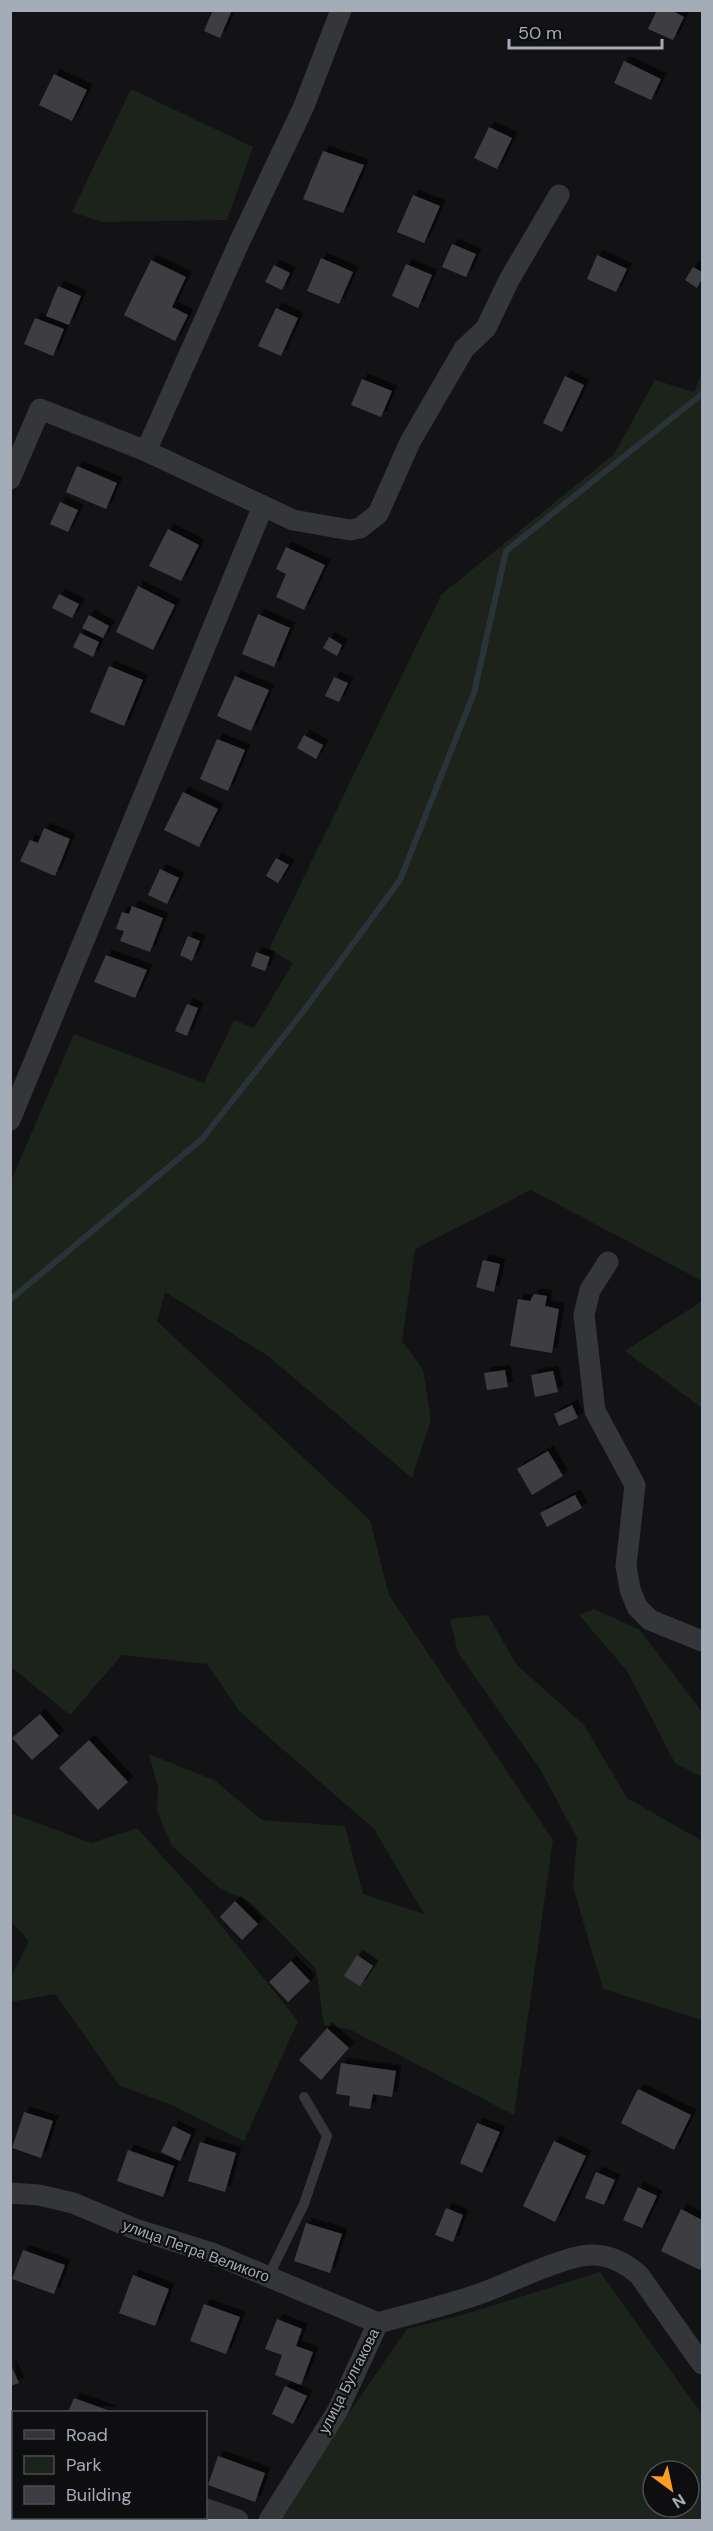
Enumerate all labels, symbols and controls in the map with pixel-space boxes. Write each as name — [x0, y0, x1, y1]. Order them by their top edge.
scale bar — [509, 12, 662, 50]
text: 50 m — [518, 21, 562, 45]
street label: улица Петра Великого — [120, 2215, 272, 2287]
street label: улица Булгакова — [314, 2324, 384, 2437]
legend — [12, 2411, 207, 2519]
text: Road — [66, 2423, 108, 2447]
text: Park — [66, 2453, 102, 2477]
north arrow — [641, 2459, 701, 2519]
text: Building — [66, 2483, 131, 2507]
text: N — [668, 2489, 690, 2513]

